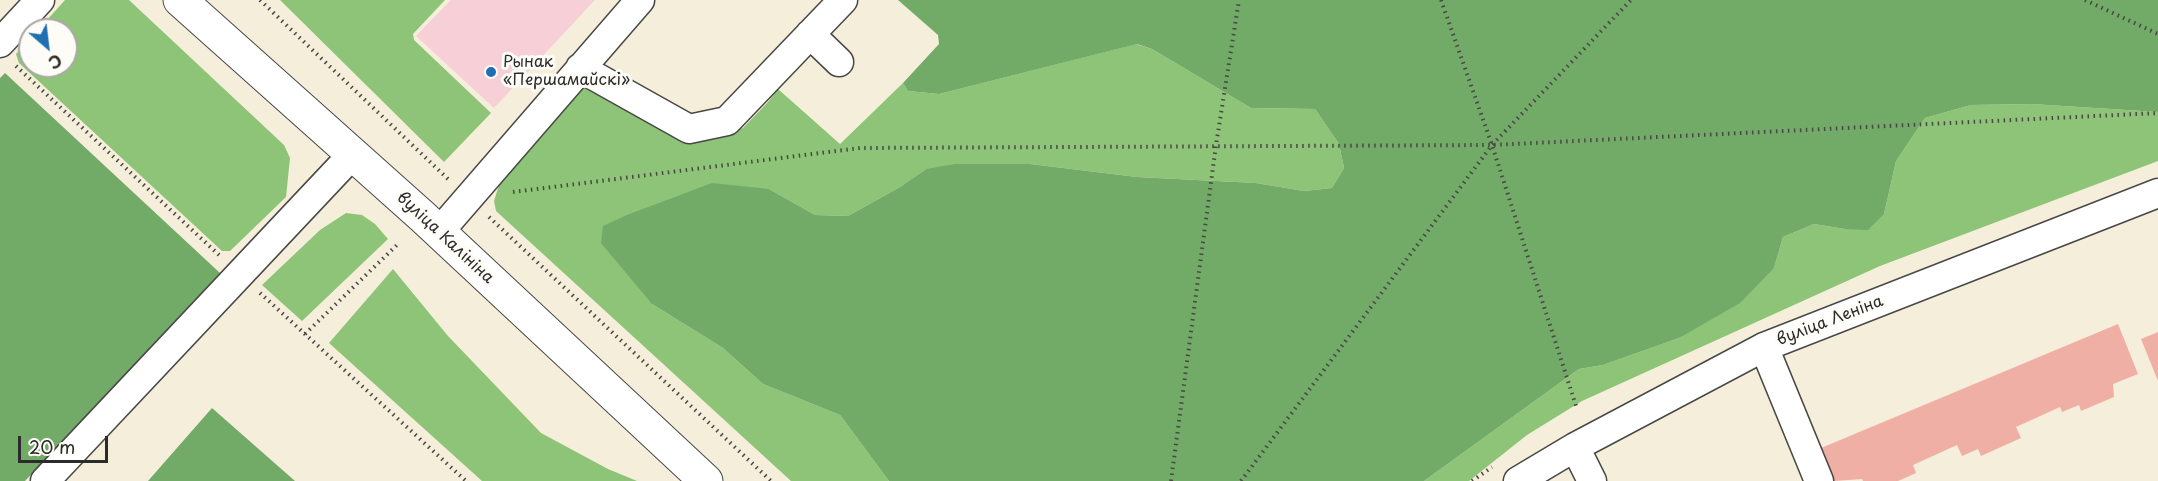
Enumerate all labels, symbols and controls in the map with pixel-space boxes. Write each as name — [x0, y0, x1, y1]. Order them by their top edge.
north arrow — [18, 18, 78, 78]
text: С — [45, 49, 66, 76]
place label: Рынак «Першамайскі» — [503, 53, 630, 91]
marker: Рынак «Першамайскі» — [484, 65, 498, 79]
street label: вуліца Калініна — [393, 188, 497, 288]
street label: вуліца Леніна — [1774, 292, 1886, 350]
scale bar — [21, 424, 111, 462]
text: 20 m — [29, 433, 75, 460]

